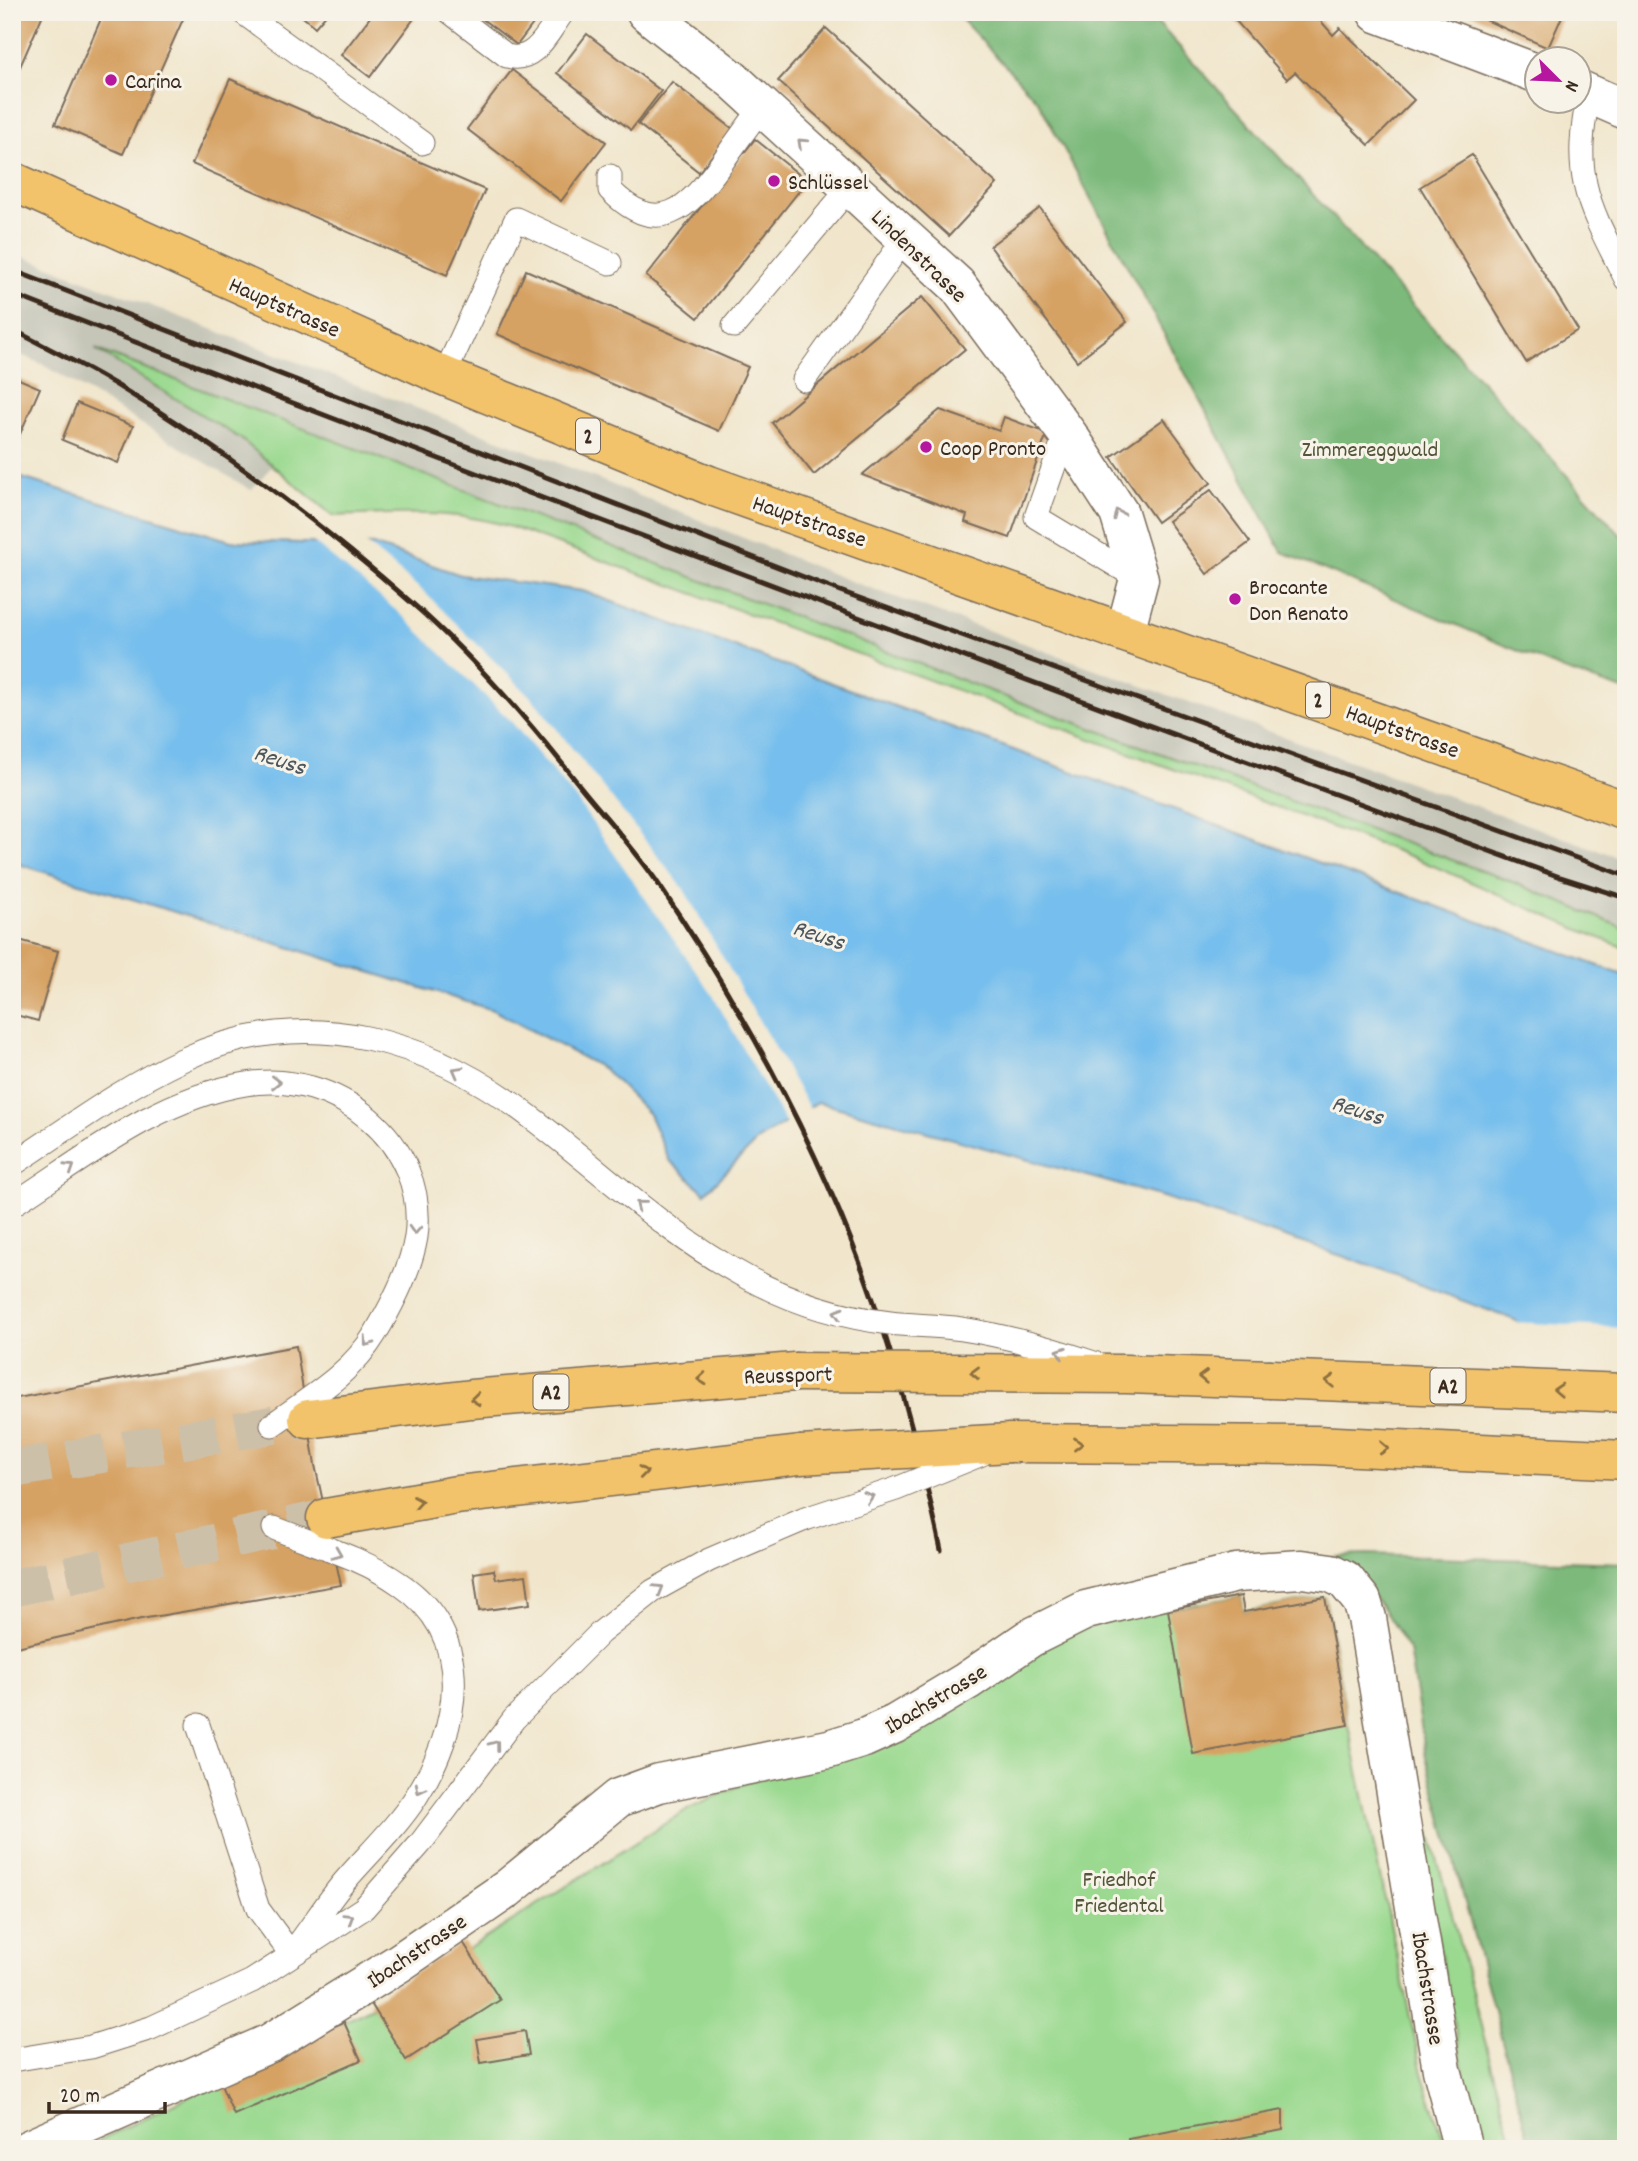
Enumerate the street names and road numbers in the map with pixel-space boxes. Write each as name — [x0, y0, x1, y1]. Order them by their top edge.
street label: Lindenstrasse — [862, 203, 973, 312]
street label: Hauptstrasse — [223, 270, 344, 348]
road number: 2 — [576, 418, 600, 453]
street label: Hauptstrasse — [747, 488, 870, 558]
road number: 2 — [1306, 682, 1330, 718]
street label: Hauptstrasse — [1340, 698, 1463, 769]
street label: Reussport — [743, 1359, 833, 1396]
road number: A2 — [1430, 1368, 1466, 1404]
road number: A2 — [534, 1374, 568, 1410]
street label: Ibachstrasse — [879, 1657, 994, 1745]
street label: Ibachstrasse — [361, 1907, 475, 1999]
street label: Ibachstrasse — [1400, 1929, 1451, 2048]

